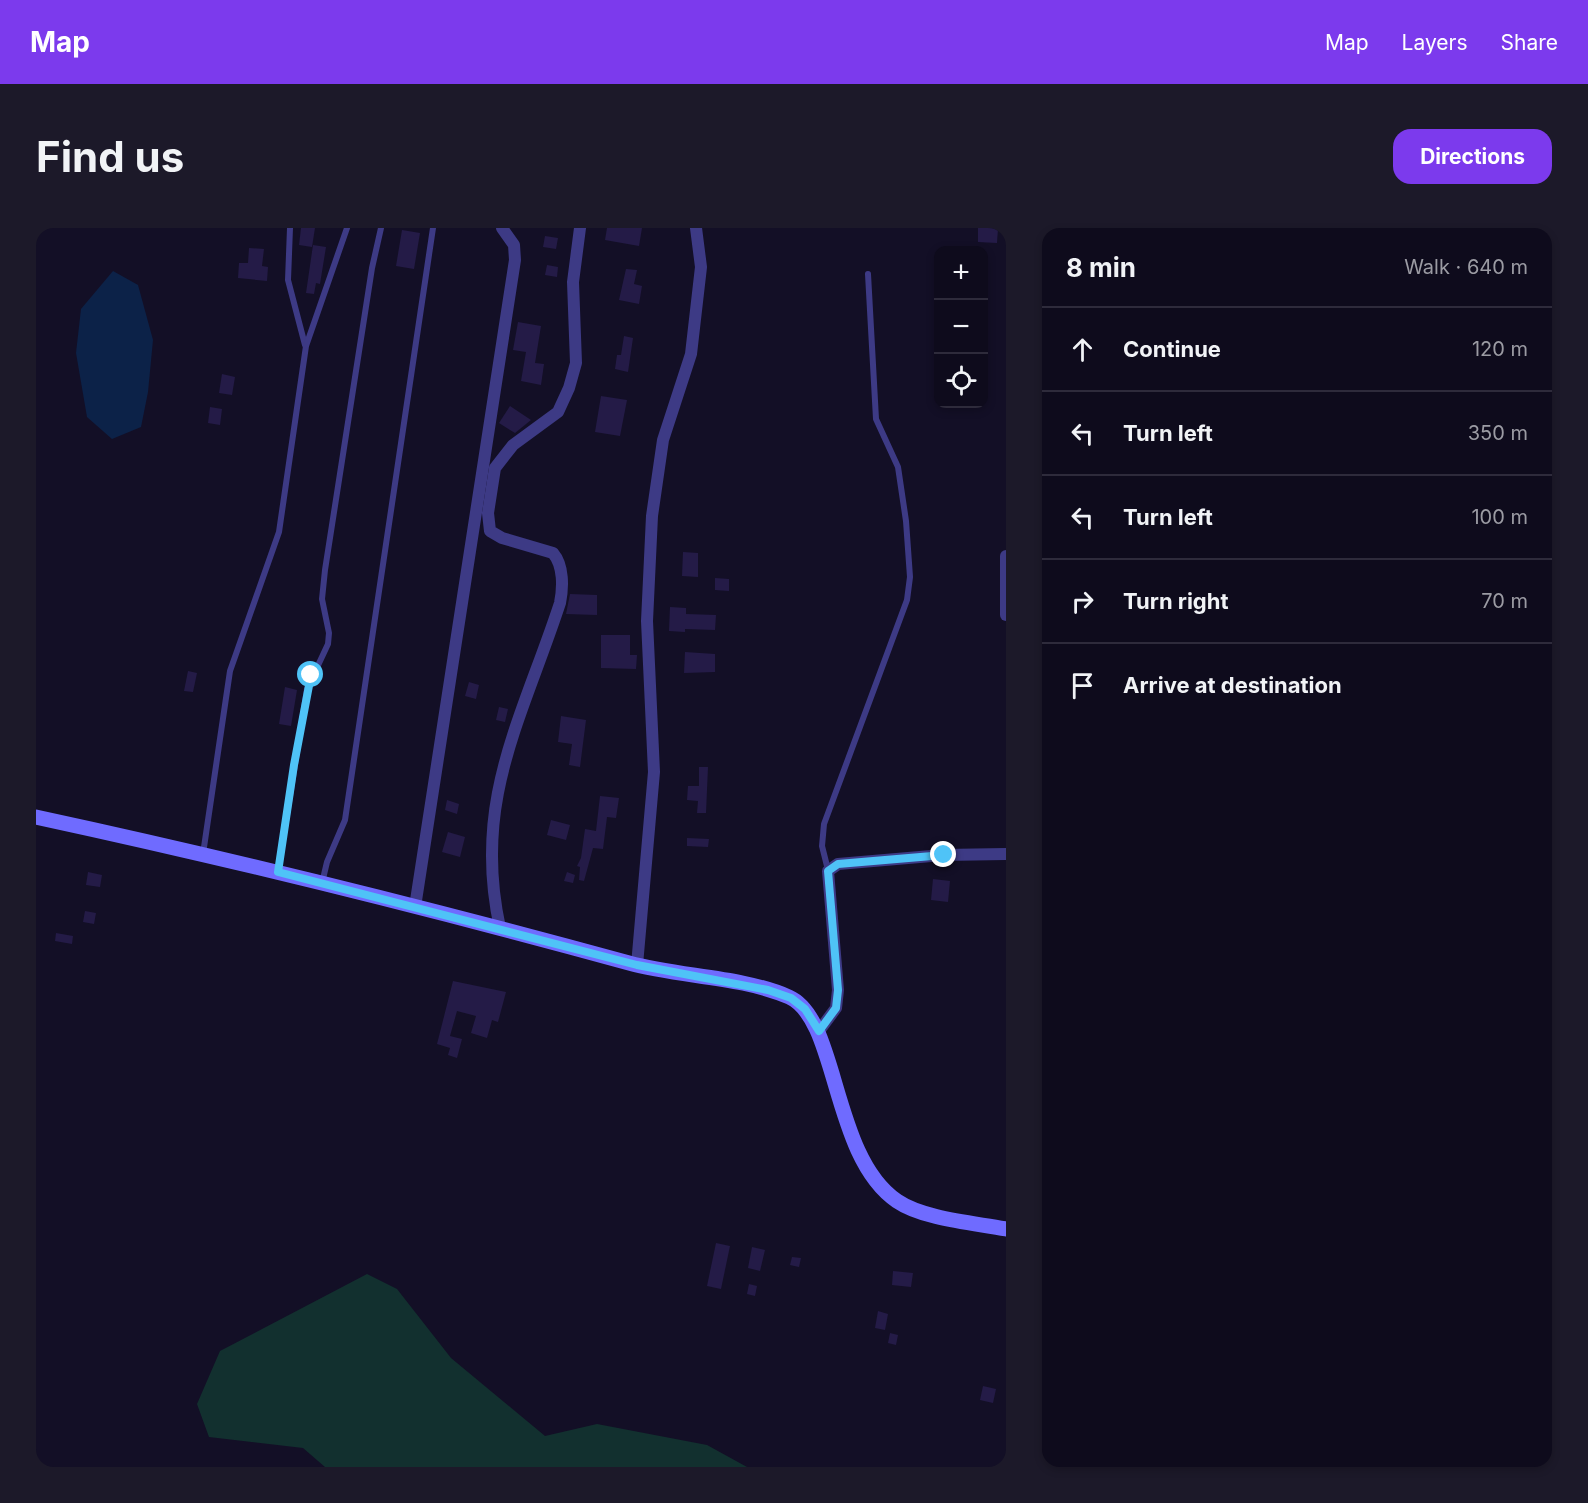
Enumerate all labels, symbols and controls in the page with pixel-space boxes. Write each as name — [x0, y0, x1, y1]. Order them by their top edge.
text: Map — [30, 25, 90, 59]
text: Map — [1325, 30, 1369, 55]
text: Layers — [1402, 30, 1468, 55]
text: Share — [1501, 30, 1558, 55]
button: Directions — [1393, 129, 1552, 184]
text: Find us — [36, 131, 184, 182]
map controls — [934, 246, 988, 408]
button: + — [934, 246, 988, 300]
text: 8 min — [1066, 252, 1136, 283]
text: Walk · 640 m — [1404, 255, 1528, 279]
button: − — [934, 300, 988, 354]
icon: ahead — [1066, 333, 1099, 366]
text: Continue — [1123, 336, 1221, 362]
text: 120 m — [1472, 337, 1528, 361]
button: locate — [934, 354, 988, 408]
icon: left — [1066, 417, 1099, 450]
text: Turn left — [1123, 420, 1213, 446]
text: 350 m — [1468, 421, 1528, 445]
icon: left — [1066, 501, 1099, 534]
text: Turn left — [1123, 504, 1213, 530]
text: 100 m — [1471, 505, 1528, 529]
icon: right — [1066, 585, 1099, 618]
text: Turn right — [1123, 588, 1229, 614]
text: 70 m — [1481, 589, 1528, 613]
route start — [297, 661, 323, 687]
icon: arrive — [1066, 669, 1099, 702]
text: Arrive at destination — [1123, 672, 1342, 698]
route end — [930, 841, 956, 867]

